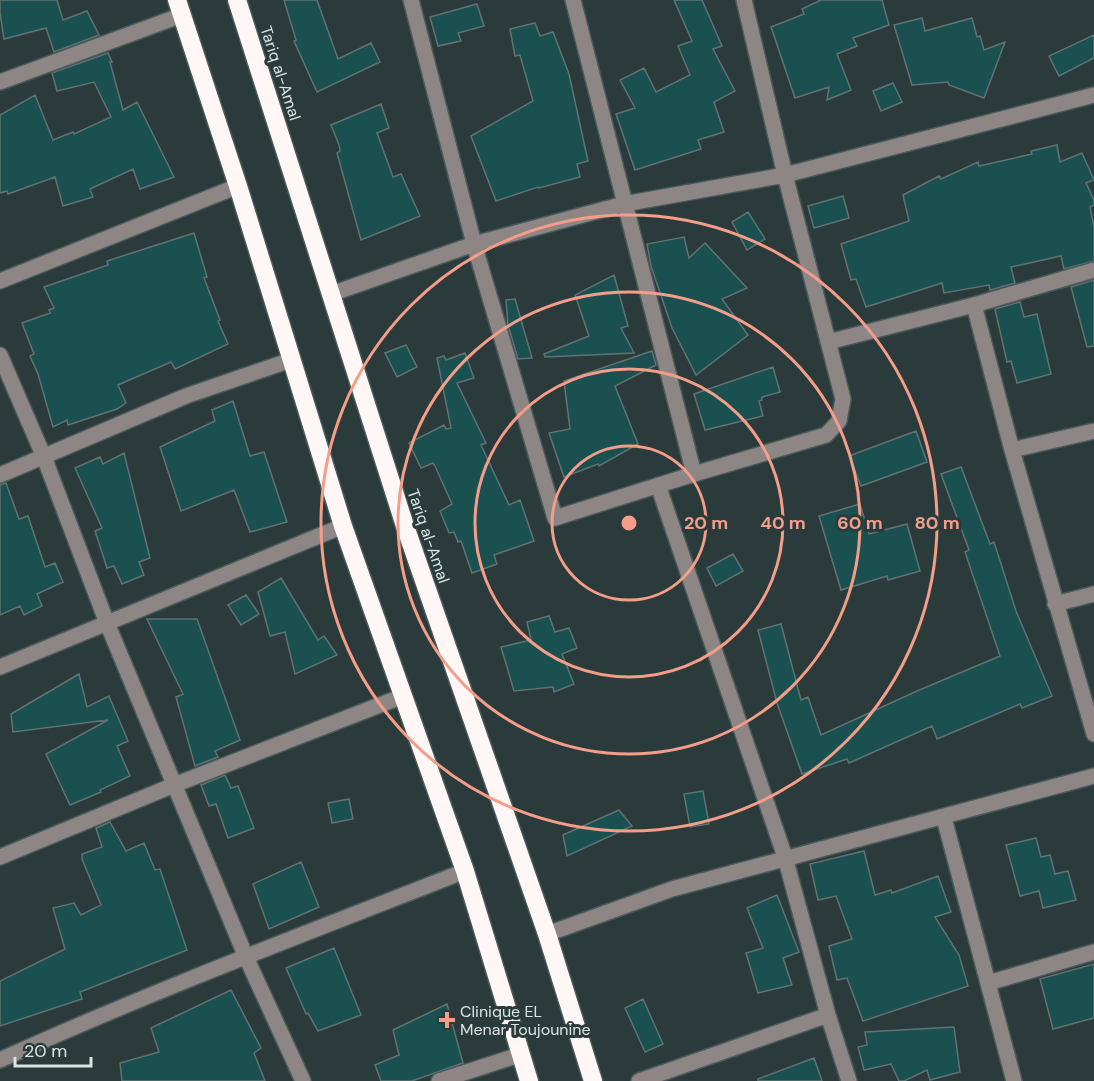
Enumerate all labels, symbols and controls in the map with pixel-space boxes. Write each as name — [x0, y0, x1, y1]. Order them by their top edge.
street label: Tariq al-Amal — [255, 23, 306, 123]
street label: Tariq al-Amal — [403, 486, 454, 586]
text: 20 m — [684, 511, 728, 535]
text: 40 m — [760, 511, 806, 535]
text: 60 m — [837, 511, 883, 535]
text: 80 m — [914, 511, 960, 535]
centre of rings — [619, 513, 639, 533]
place label: Clinique EL Menar Toujounine — [460, 1001, 591, 1040]
marker: Clinique EL Menar Toujounine — [438, 1011, 456, 1029]
scale bar — [15, 1030, 92, 1068]
text: 20 m — [24, 1039, 67, 1063]

